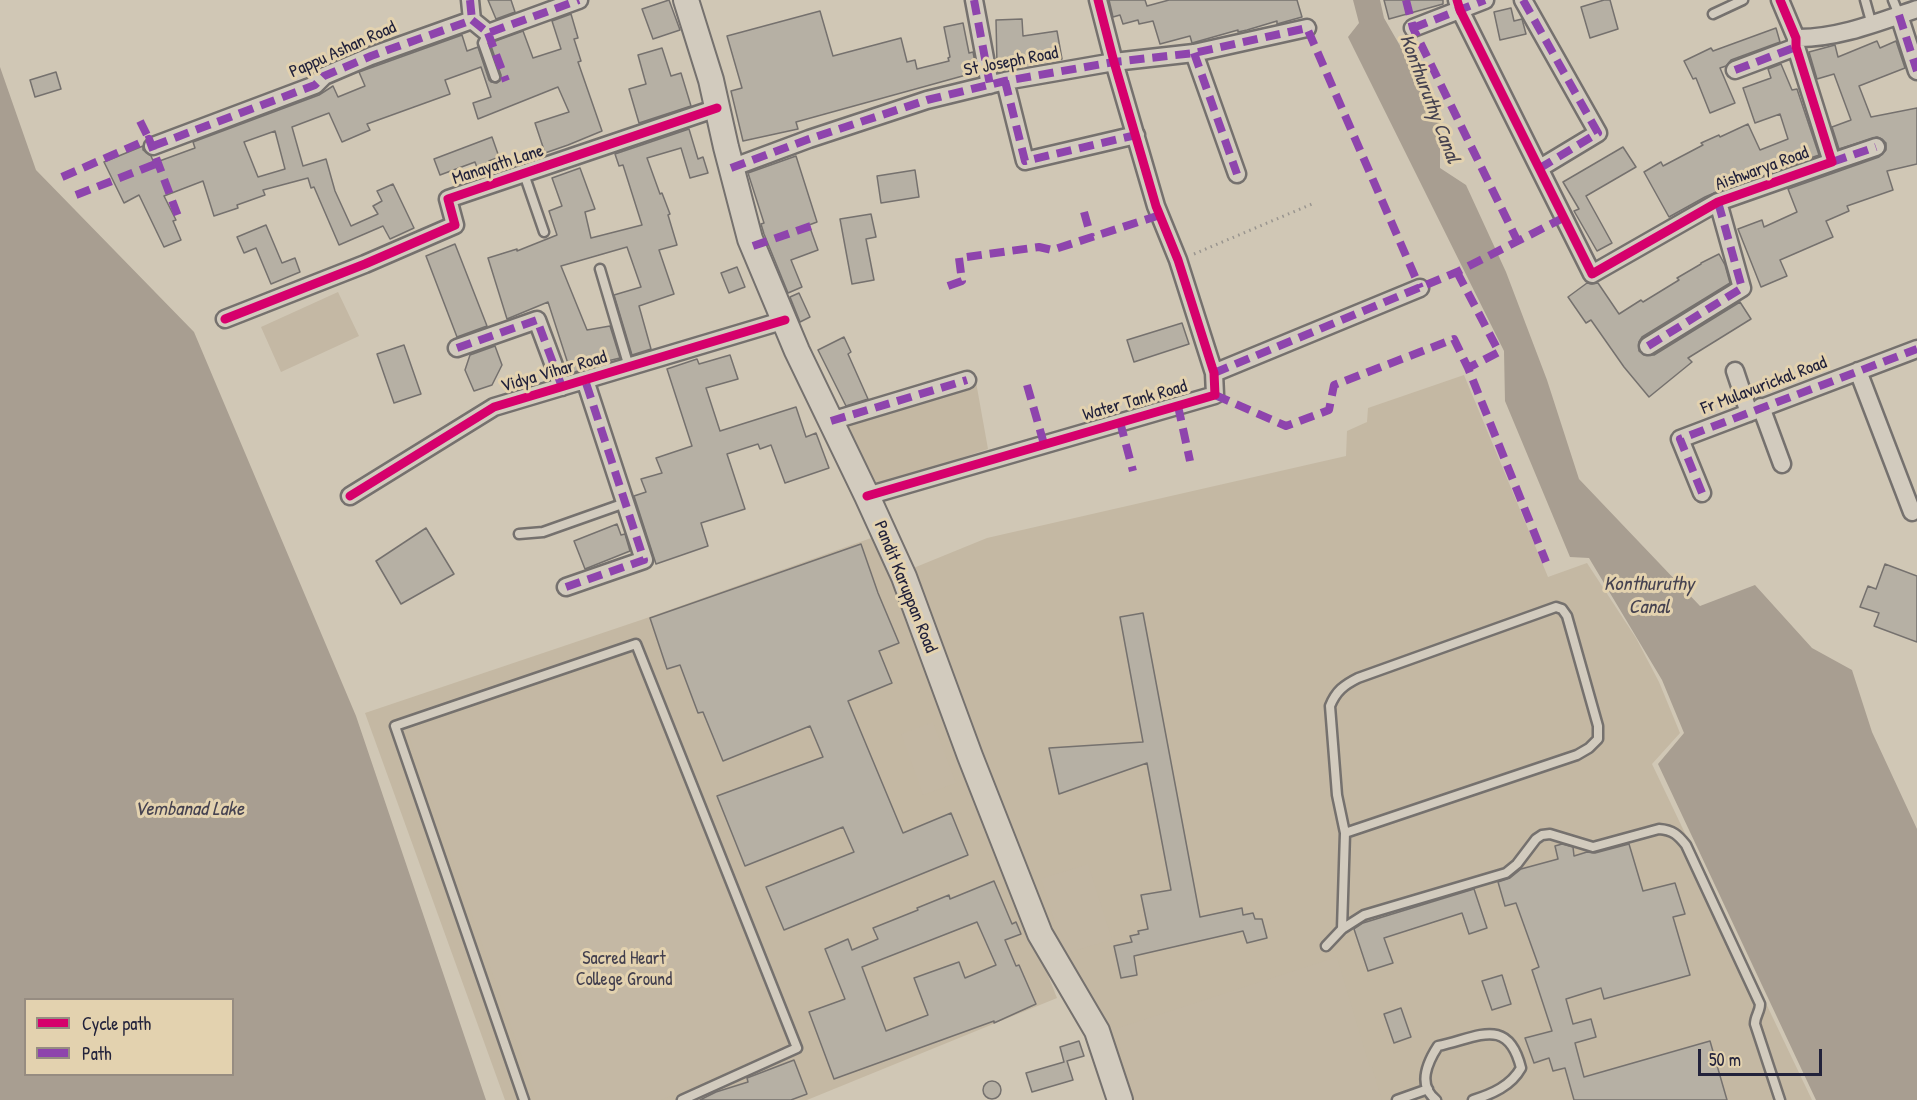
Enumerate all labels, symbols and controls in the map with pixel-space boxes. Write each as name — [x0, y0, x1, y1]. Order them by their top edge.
street label: Pappu Ashan Road — [286, 17, 400, 83]
water label: Konthuruthy Canal — [1393, 31, 1465, 167]
street label: St Joseph Road — [962, 42, 1060, 82]
street label: Manayath Lane — [450, 140, 546, 190]
street label: Aishwarya Road — [1712, 142, 1812, 196]
street label: Vidya Vihar Road — [498, 347, 610, 397]
street label: Fr Mulavurickal Road — [1698, 352, 1830, 420]
street label: Water Tank Road — [1080, 376, 1190, 426]
street label: Pandit Karuppan Road — [869, 518, 941, 656]
water label: Konthuruthy Canal — [1604, 573, 1694, 620]
water label: Vembanad Lake — [134, 798, 244, 822]
park label: Sacred Heart College Ground — [576, 948, 672, 990]
legend — [24, 998, 234, 1076]
text: Cycle path — [82, 1011, 151, 1036]
scale bar — [1701, 1037, 1826, 1075]
text: Path — [82, 1041, 111, 1066]
text: 50 m — [1709, 1047, 1741, 1072]

